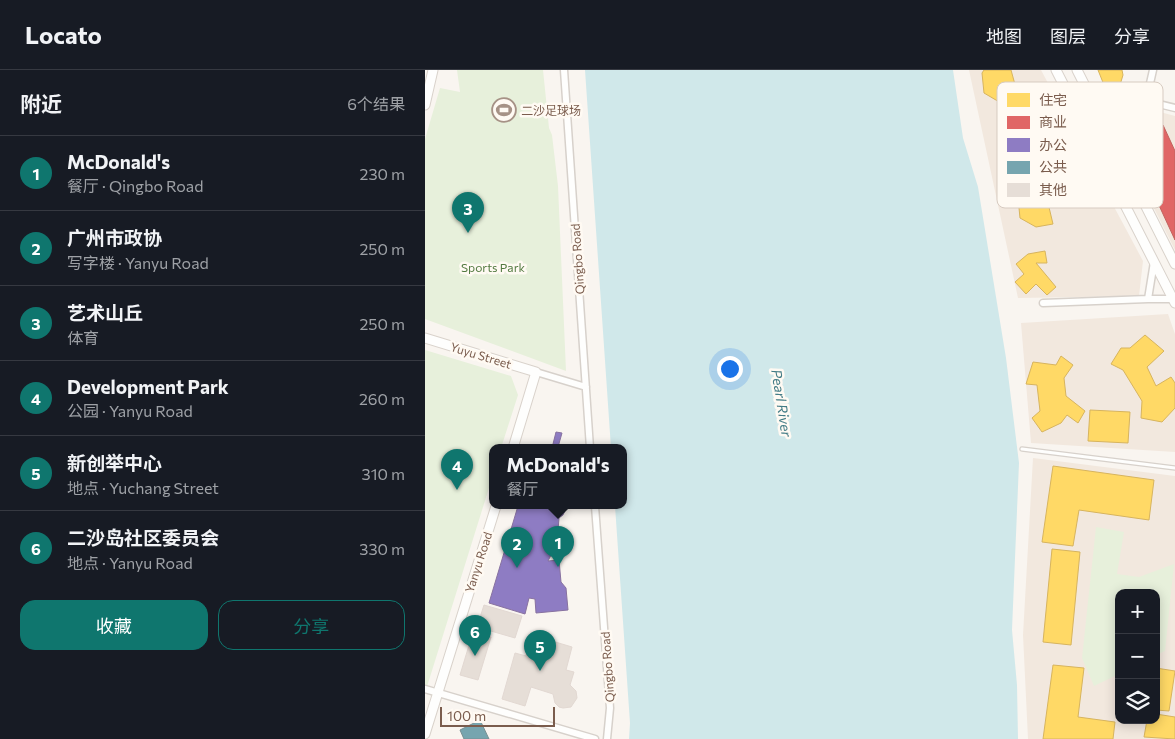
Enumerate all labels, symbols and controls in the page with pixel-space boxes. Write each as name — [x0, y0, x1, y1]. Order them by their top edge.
text: Locato — [25, 20, 102, 49]
text: 地图 — [986, 25, 1022, 47]
text: 图层 — [1050, 25, 1086, 47]
text: 分享 — [1114, 25, 1150, 47]
legend — [997, 82, 1163, 208]
text: 附近 — [20, 91, 62, 116]
text: 住宅 — [1039, 91, 1067, 108]
text: 6个结果 — [347, 94, 405, 113]
sports icon: 二沙足球场 — [491, 97, 517, 123]
place label: 二沙足球场 — [521, 103, 581, 117]
text: 商业 — [1039, 113, 1067, 130]
text: 办公 — [1039, 136, 1067, 153]
text: McDonald's — [67, 150, 170, 173]
text: 公共 — [1039, 158, 1067, 175]
text: 1 — [32, 164, 40, 183]
text: 230 m — [360, 164, 405, 183]
text: 餐厅 · Qingbo Road — [67, 176, 203, 195]
text: 其他 — [1039, 181, 1067, 198]
pin: 3 — [452, 192, 484, 233]
street label: Qingbo Road — [568, 223, 586, 295]
text: 广州市政协 — [67, 226, 162, 249]
text: 2 — [31, 239, 41, 258]
text: 250 m — [359, 239, 405, 258]
text: 写字楼 · Yanyu Road — [67, 253, 209, 272]
park label: Sports Park — [461, 260, 525, 274]
text: 艺术山丘 — [67, 301, 143, 324]
text: 3 — [31, 314, 41, 333]
text: 250 m — [359, 314, 405, 333]
text: 体育 — [67, 328, 99, 347]
street label: Yuyu Street — [449, 339, 513, 371]
your location — [717, 356, 743, 382]
water label: Pearl River — [768, 368, 796, 438]
text: Development Park — [67, 375, 229, 398]
text: 4 — [31, 389, 41, 408]
text: 260 m — [359, 389, 405, 408]
text: 公园 · Yanyu Road — [67, 401, 193, 420]
popup — [489, 444, 627, 509]
pin: 4 — [441, 449, 473, 490]
text: 新创举中心 — [67, 451, 162, 474]
text: McDonald's — [506, 453, 610, 476]
text: 5 — [31, 464, 41, 483]
text: 310 m — [362, 464, 405, 483]
text: 地点 · Yuchang Street — [67, 478, 219, 497]
text: 餐厅 — [506, 479, 538, 498]
text: 二沙岛社区委员会 — [67, 526, 219, 549]
pin: 1 — [542, 526, 574, 567]
pin: 2 — [501, 527, 533, 568]
street label: Yanyu Road — [462, 530, 494, 594]
text: 6 — [31, 539, 41, 558]
text: 330 m — [359, 539, 405, 558]
text: 地点 · Yanyu Road — [67, 553, 193, 572]
map controls — [1115, 589, 1160, 724]
button: + — [1115, 589, 1160, 634]
button: 收藏 — [20, 600, 208, 650]
button: 分享 — [218, 600, 405, 650]
pin: 6 — [459, 615, 491, 656]
pin: 5 — [524, 630, 556, 671]
street label: Qingbo Road — [598, 631, 616, 703]
button: − — [1115, 634, 1160, 679]
button: layers — [1115, 679, 1160, 724]
scale bar — [440, 704, 555, 727]
text: 100 m — [447, 707, 486, 724]

